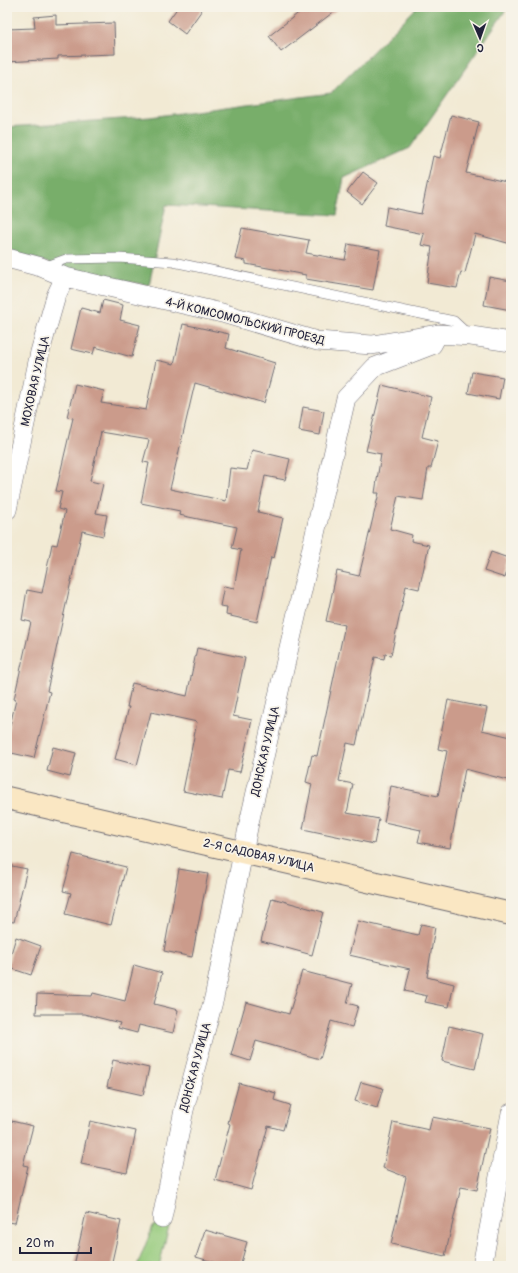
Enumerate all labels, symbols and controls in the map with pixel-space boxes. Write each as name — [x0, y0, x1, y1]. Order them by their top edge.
north arrow — [460, 18, 500, 58]
text: С — [477, 41, 484, 54]
street label: 4-Й КОМСОМОЛЬСКИЙ ПРОЕЗД — [164, 294, 327, 349]
street label: МОХОВАЯ УЛИЦА — [18, 334, 53, 428]
street label: ДОНСКАЯ УЛИЦА — [248, 704, 283, 799]
street label: 2-Я САДОВАЯ УЛИЦА — [202, 835, 316, 876]
street label: ДОНСКАЯ УЛИЦА — [176, 1021, 215, 1114]
scale bar — [20, 1229, 91, 1255]
text: 20 m — [26, 1236, 55, 1251]

